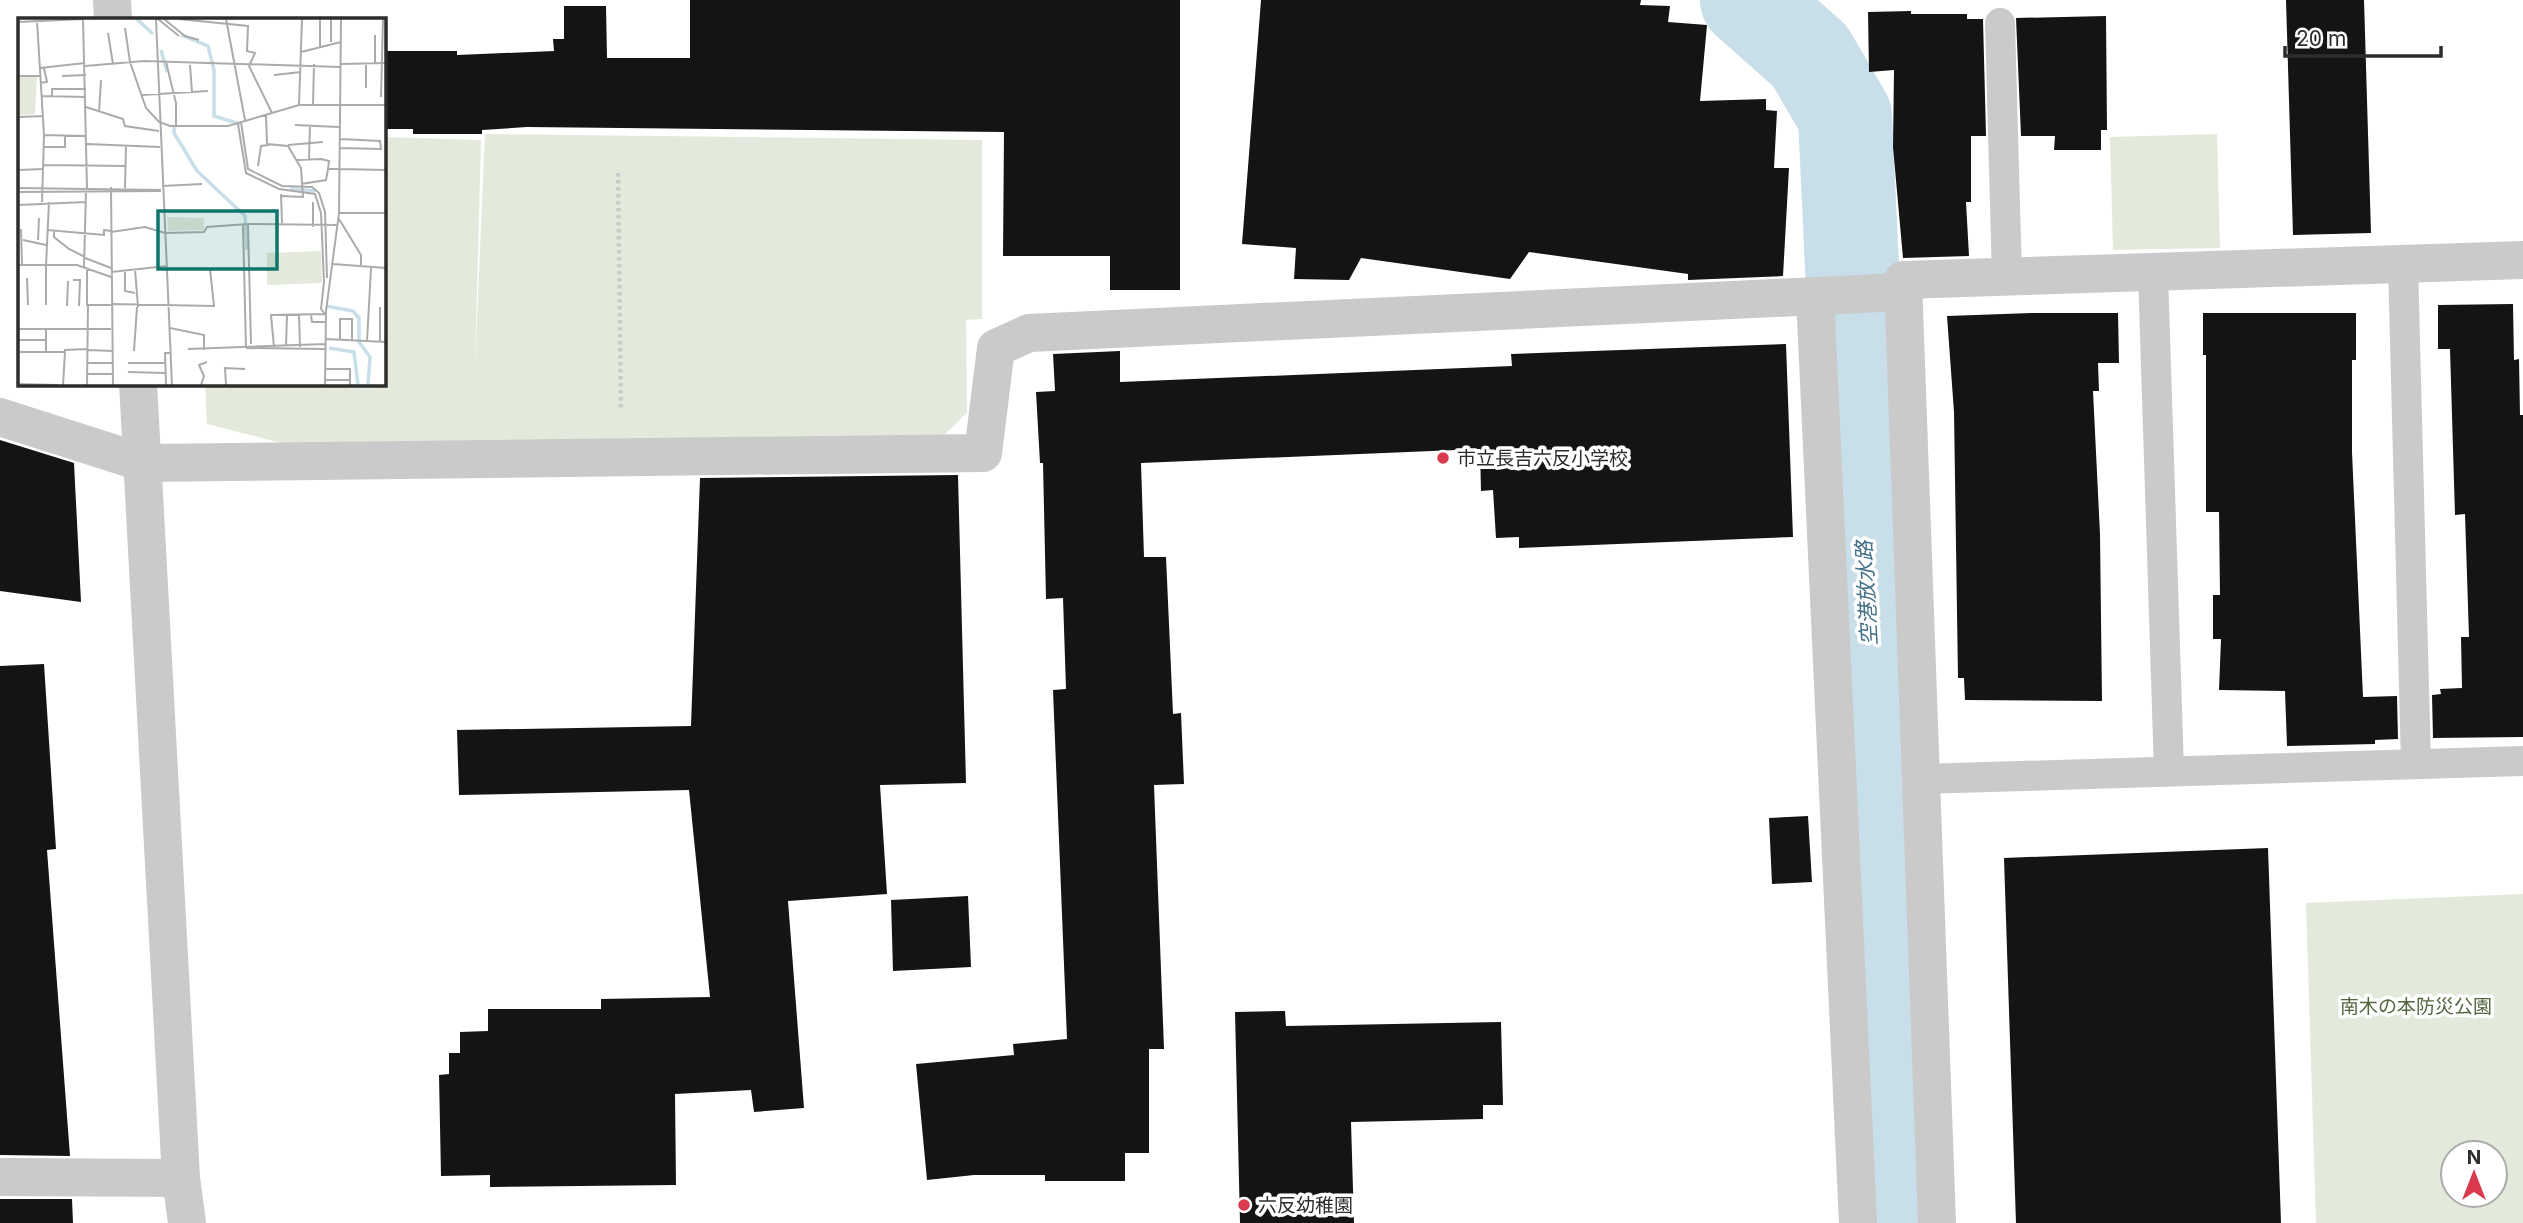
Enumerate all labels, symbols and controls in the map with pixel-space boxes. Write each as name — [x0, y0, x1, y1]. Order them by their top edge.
scale bar — [2285, 14, 2441, 58]
inset map — [18, 18, 385, 385]
text: 20 m — [2296, 26, 2346, 51]
place label: 市立長吉六反小学校 — [1457, 447, 1628, 470]
marker: 市立長吉六反小学校 — [1435, 450, 1451, 466]
water label: 空港放水路 — [1851, 538, 1882, 646]
park label: 南木の本防災公園 — [2340, 995, 2492, 1018]
north arrow — [2439, 1139, 2509, 1209]
text: N — [2467, 1146, 2481, 1169]
place label: 六反幼稚園 — [1258, 1194, 1353, 1217]
marker: 六反幼稚園 — [1236, 1197, 1252, 1213]

